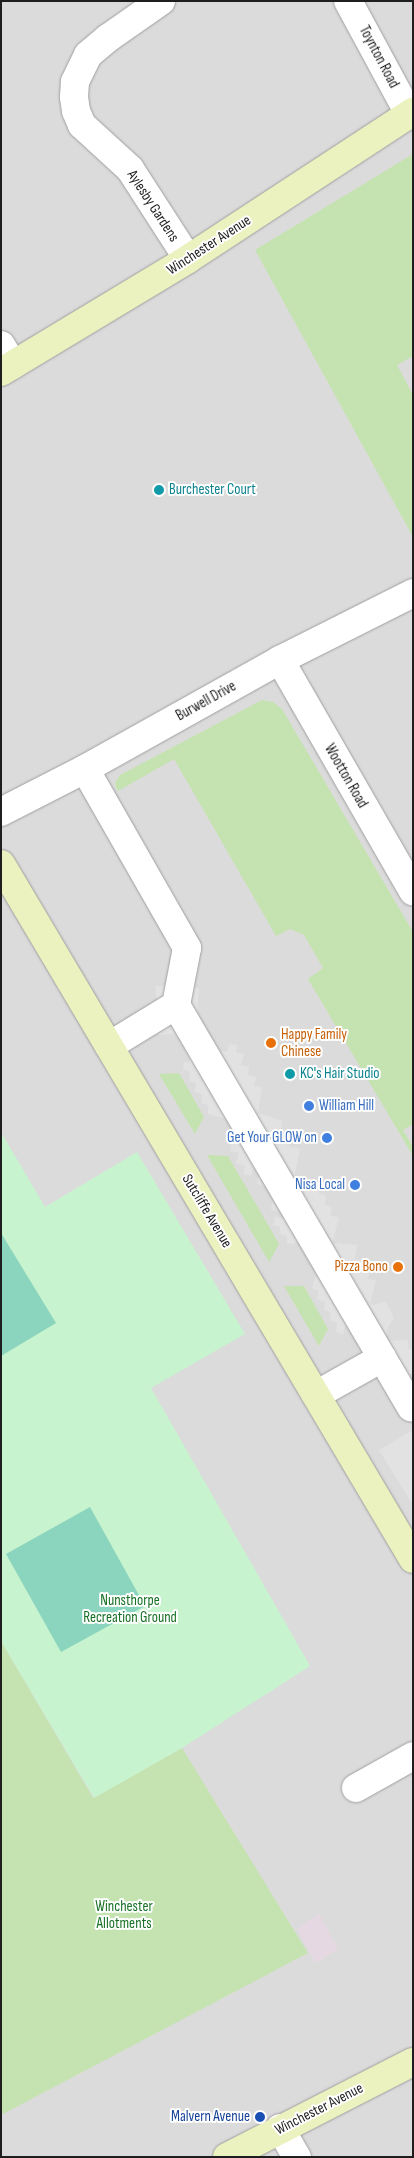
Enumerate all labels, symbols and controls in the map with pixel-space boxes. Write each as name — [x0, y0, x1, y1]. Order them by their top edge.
street label: Toynton Road — [355, 23, 403, 91]
street label: Aylesby Gardens — [123, 167, 183, 245]
street label: Winchester Avenue — [164, 211, 254, 279]
place label: Burchester Court — [169, 481, 256, 499]
marker: Burchester Court — [153, 484, 165, 496]
street label: Burwell Drive — [173, 677, 239, 725]
street label: Wootton Road — [320, 741, 372, 811]
place label: Happy Family Chinese — [281, 1025, 347, 1060]
marker: Happy Family Chinese — [265, 1037, 277, 1049]
place label: KC's Hair Studio — [300, 1065, 379, 1083]
marker: KC's Hair Studio — [284, 1068, 296, 1080]
place label: William Hill — [319, 1097, 374, 1115]
marker: William Hill — [303, 1100, 315, 1112]
place label: Get Your GLOW on — [227, 1129, 317, 1147]
marker: Get Your GLOW on — [321, 1132, 333, 1144]
street label: Sutcliffe Avenue — [178, 1171, 236, 1251]
place label: Nisa Local — [295, 1176, 345, 1194]
marker: Nisa Local — [349, 1179, 361, 1191]
place label: Pizza Bono — [334, 1258, 388, 1276]
marker: Pizza Bono — [392, 1261, 404, 1273]
park label: Nunsthorpe Recreation Ground — [83, 1591, 177, 1626]
park label: Winchester Allotments — [95, 1897, 153, 1932]
street label: Winchester Avenue — [272, 2079, 366, 2139]
place label: Malvern Avenue — [171, 2108, 250, 2126]
marker: Malvern Avenue — [254, 2111, 266, 2123]

